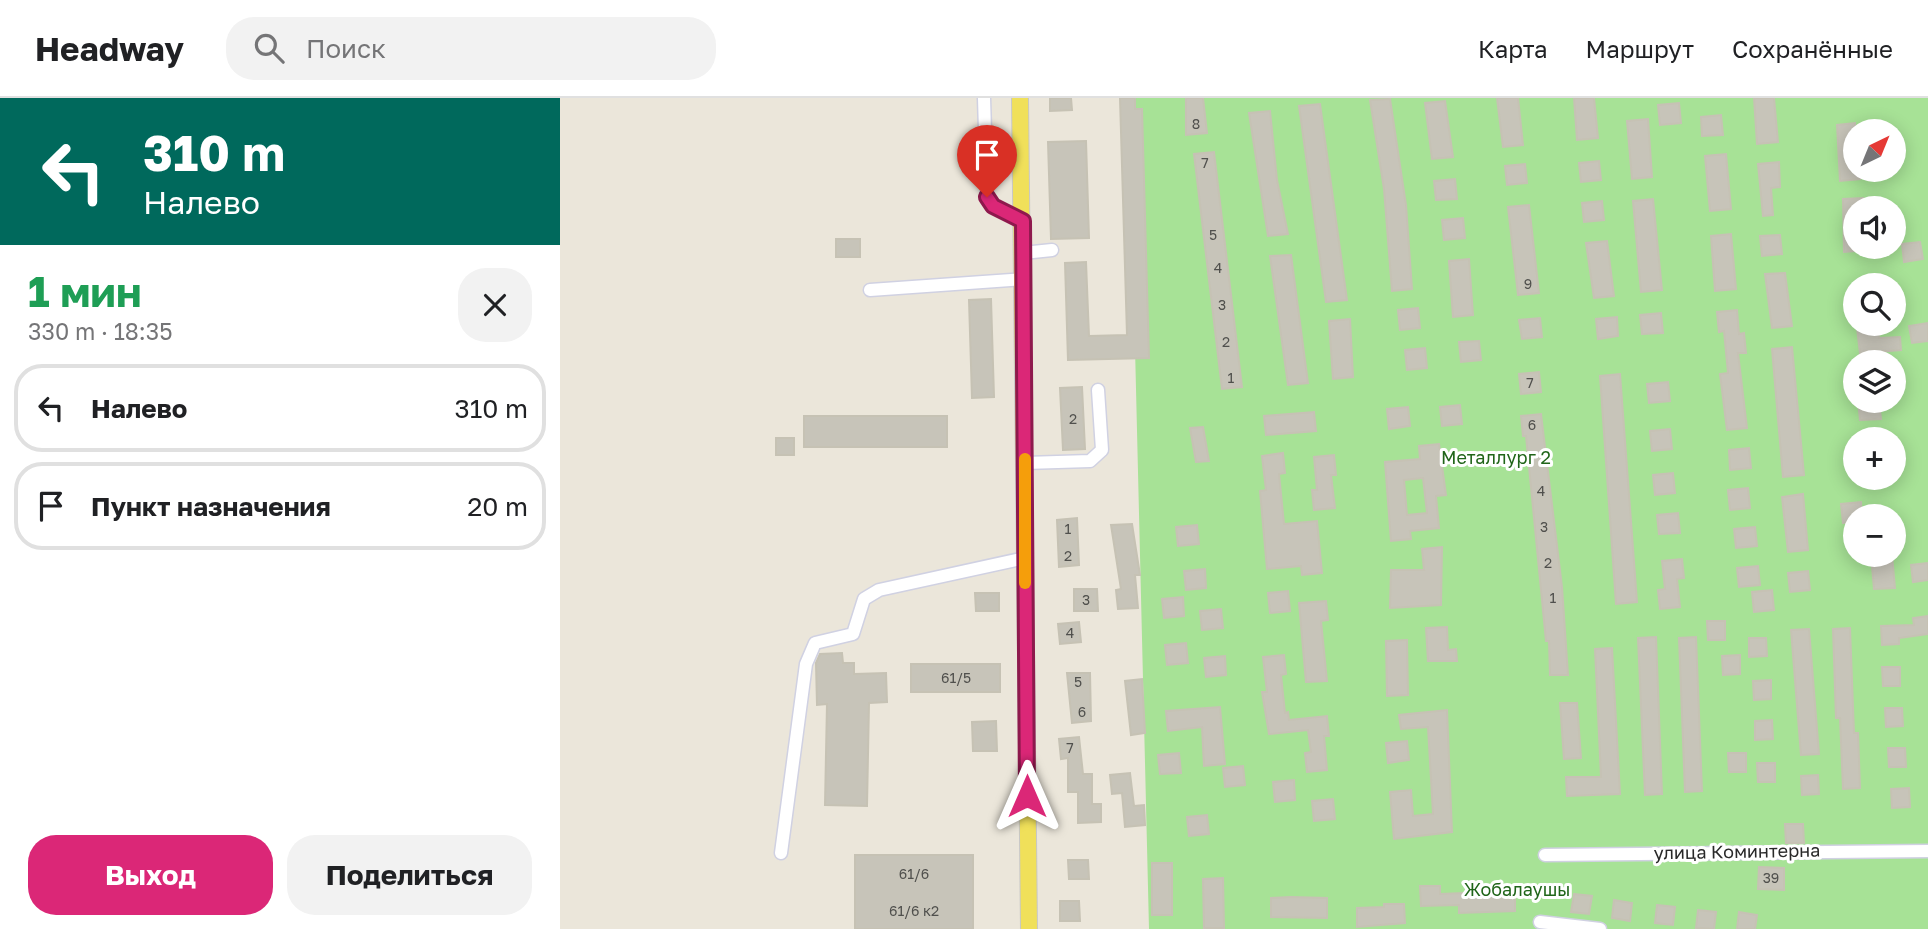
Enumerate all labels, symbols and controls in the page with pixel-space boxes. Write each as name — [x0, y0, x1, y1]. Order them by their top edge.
search box — [226, 17, 716, 80]
text: Headway — [35, 29, 184, 68]
icon: search — [250, 29, 288, 67]
text: Поиск — [306, 33, 386, 64]
text: Карта — [1478, 34, 1548, 63]
text: Маршрут — [1586, 34, 1694, 63]
text: Сохранённые — [1732, 34, 1893, 63]
house number: 8 — [1192, 115, 1200, 132]
north arrow — [1843, 119, 1906, 182]
map controls — [1843, 119, 1906, 567]
text: 310 m — [143, 123, 285, 182]
pin — [957, 125, 1017, 197]
icon: left — [28, 126, 119, 217]
icon: arrive — [968, 136, 1006, 174]
house number: 7 — [1201, 154, 1209, 171]
text: Налево — [143, 183, 260, 221]
button: sound — [1843, 196, 1906, 259]
house number: 5 — [1209, 226, 1217, 243]
house number: 4 — [1214, 259, 1222, 276]
text: 1 мин — [28, 266, 142, 316]
button: close — [458, 268, 532, 342]
button: search — [1843, 273, 1906, 336]
house number: 9 — [1524, 275, 1532, 292]
house number: 3 — [1218, 296, 1226, 313]
text: 330 m · 18:35 — [28, 317, 173, 345]
house number: 2 — [1222, 333, 1230, 350]
button: layers — [1843, 350, 1906, 413]
house number: 1 — [1228, 369, 1235, 386]
house number: 7 — [1526, 374, 1534, 391]
icon: left — [32, 389, 70, 427]
text: Налево — [91, 393, 187, 424]
text: 310 m — [455, 393, 528, 424]
house number: 2 — [1069, 410, 1077, 427]
house number: 6 — [1528, 416, 1536, 433]
button: + — [1843, 427, 1906, 490]
park label: Металлург 2 — [1441, 446, 1551, 468]
house number: 4 — [1537, 482, 1545, 499]
icon: arrive — [32, 487, 70, 525]
text: Пункт назначения — [91, 491, 331, 522]
text: 20 m — [467, 491, 528, 522]
button: − — [1843, 504, 1906, 567]
house number: 3 — [1540, 518, 1548, 535]
house number: 1 — [1065, 520, 1072, 537]
house number: 2 — [1064, 547, 1072, 564]
house number: 2 — [1544, 554, 1552, 571]
house number: 1 — [1550, 589, 1557, 606]
house number: 3 — [1082, 591, 1090, 608]
house number: 4 — [1066, 624, 1074, 641]
house number: 61/5 — [941, 669, 971, 686]
house number: 5 — [1074, 673, 1082, 690]
house number: 6 — [1078, 703, 1086, 720]
house number: 7 — [1066, 739, 1074, 756]
position arrow — [990, 759, 1064, 833]
button: Выход — [28, 835, 273, 915]
button: Поделиться — [287, 835, 532, 915]
street label: улица Коминтерна — [1654, 839, 1820, 863]
house number: 61/6 — [899, 865, 929, 882]
house number: 39 — [1763, 869, 1779, 886]
park label: Жобалаушы — [1464, 878, 1570, 900]
house number: 61/6 к2 — [889, 902, 939, 919]

